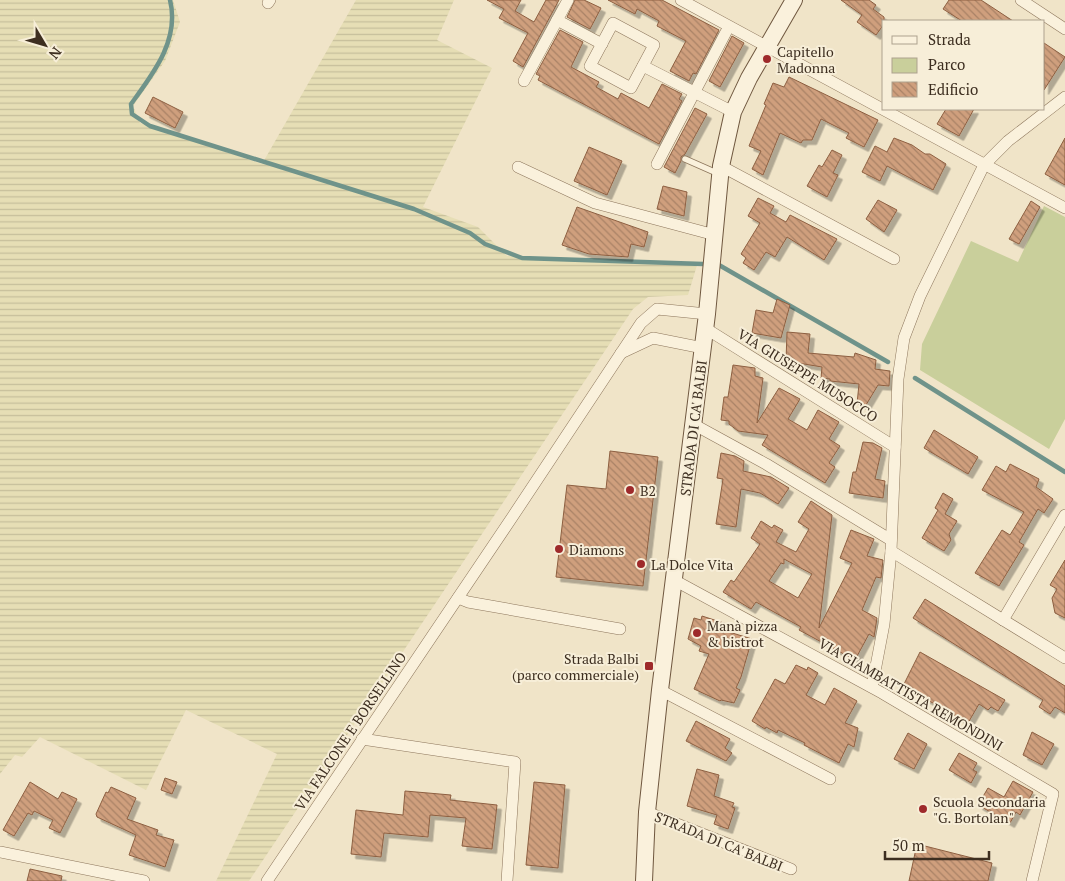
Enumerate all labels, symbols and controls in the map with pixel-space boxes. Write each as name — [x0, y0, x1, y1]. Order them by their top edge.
north arrow — [20, 20, 70, 70]
legend — [882, 20, 1045, 110]
text: Strada — [928, 29, 971, 49]
place label: Capitello Madonna — [777, 42, 835, 77]
text: N — [45, 43, 66, 64]
marker: Capitello Madonna — [761, 53, 773, 65]
text: Parco — [928, 54, 965, 74]
text: Edificio — [928, 79, 978, 99]
street label: VIA GIUSEPPE MUSOCCO — [734, 324, 882, 426]
street label: STRADA DI CA' BALBI — [675, 359, 711, 497]
place label: B2 — [640, 481, 656, 500]
marker: B2 — [624, 484, 636, 496]
place label: Diamons — [569, 540, 624, 559]
marker: Diamons — [553, 543, 565, 555]
place label: La Dolce Vita — [651, 555, 733, 574]
marker: La Dolce Vita — [635, 558, 647, 570]
place label: Manà pizza & bistrot — [707, 616, 778, 651]
marker: Manà pizza & bistrot — [691, 627, 703, 639]
street label: VIA GIAMBATTISTA REMONDINI — [815, 633, 1007, 755]
street label: VIA FALCONE E BORSELLINO — [290, 648, 410, 814]
place label: Strada Balbi (parco commerciale) — [512, 649, 639, 684]
marker: Strada Balbi (parco commerciale) — [643, 660, 655, 672]
place label: Scuola Secondaria "G. Bortolan" — [933, 792, 1046, 827]
marker: Scuola Secondaria "G. Bortolan" — [917, 803, 929, 815]
street label: STRADA DI CA' BALBI — [652, 807, 786, 875]
scale bar — [885, 828, 989, 860]
text: 50 m — [892, 835, 925, 855]

